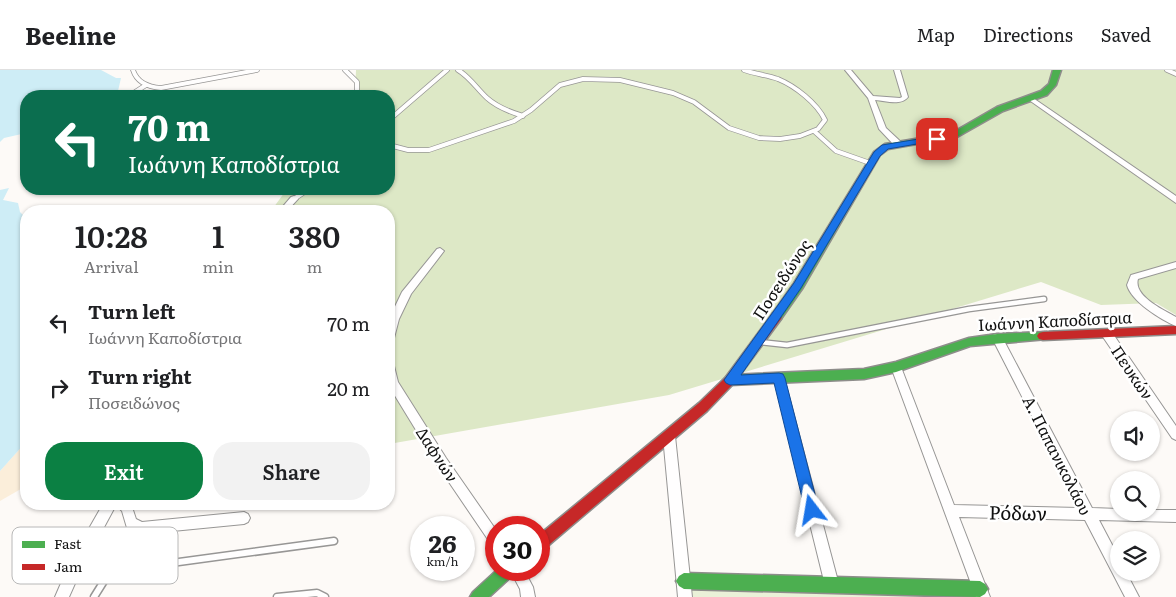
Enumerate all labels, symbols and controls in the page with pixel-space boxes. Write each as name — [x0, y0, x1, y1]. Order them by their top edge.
text: Beeline — [25, 17, 116, 52]
text: Map — [917, 21, 955, 48]
text: Directions — [983, 21, 1073, 48]
text: Saved — [1101, 21, 1151, 48]
text: 70 m — [128, 100, 210, 152]
icon: left — [45, 110, 110, 175]
pin — [916, 118, 958, 160]
icon: arrive — [923, 125, 951, 153]
text: Ιωάννη Καποδίστρια — [128, 147, 340, 180]
text: 10:28 — [75, 213, 148, 257]
text: 1 — [212, 213, 224, 257]
text: 380 — [289, 213, 340, 257]
street label: Ποσειδώνος — [746, 234, 816, 324]
text: Arrival — [84, 254, 139, 278]
text: min — [202, 254, 234, 278]
text: m — [307, 254, 322, 278]
text: Turn left — [88, 297, 175, 325]
street label: Ιωάννη Καποδίστρια — [977, 304, 1133, 336]
icon: left — [45, 309, 73, 337]
text: 70 m — [327, 309, 370, 337]
text: Ιωάννη Καποδίστρια — [88, 325, 242, 349]
street label: Πευκών — [1106, 340, 1160, 404]
text: Turn right — [88, 362, 192, 390]
icon: right — [45, 374, 73, 402]
text: 20 m — [327, 374, 370, 402]
text: Ποσειδώνος — [88, 390, 180, 414]
street label: Α. Παπανικολάου — [1018, 391, 1098, 519]
map controls — [1110, 411, 1160, 581]
button: sound — [1110, 411, 1160, 461]
street label: Δαφνών — [411, 422, 465, 486]
button: Exit — [45, 442, 203, 500]
button: Share — [213, 442, 370, 500]
button: search — [1110, 471, 1160, 521]
position arrow — [785, 483, 837, 535]
street label: Ρόδων — [989, 497, 1047, 527]
speed limit sign: 30 — [485, 516, 550, 581]
text: 26 — [428, 524, 457, 561]
legend — [12, 527, 178, 584]
button: layers — [1110, 531, 1160, 581]
text: Fast — [54, 533, 82, 553]
text: km/h — [427, 552, 458, 570]
text: Jam — [54, 556, 83, 576]

